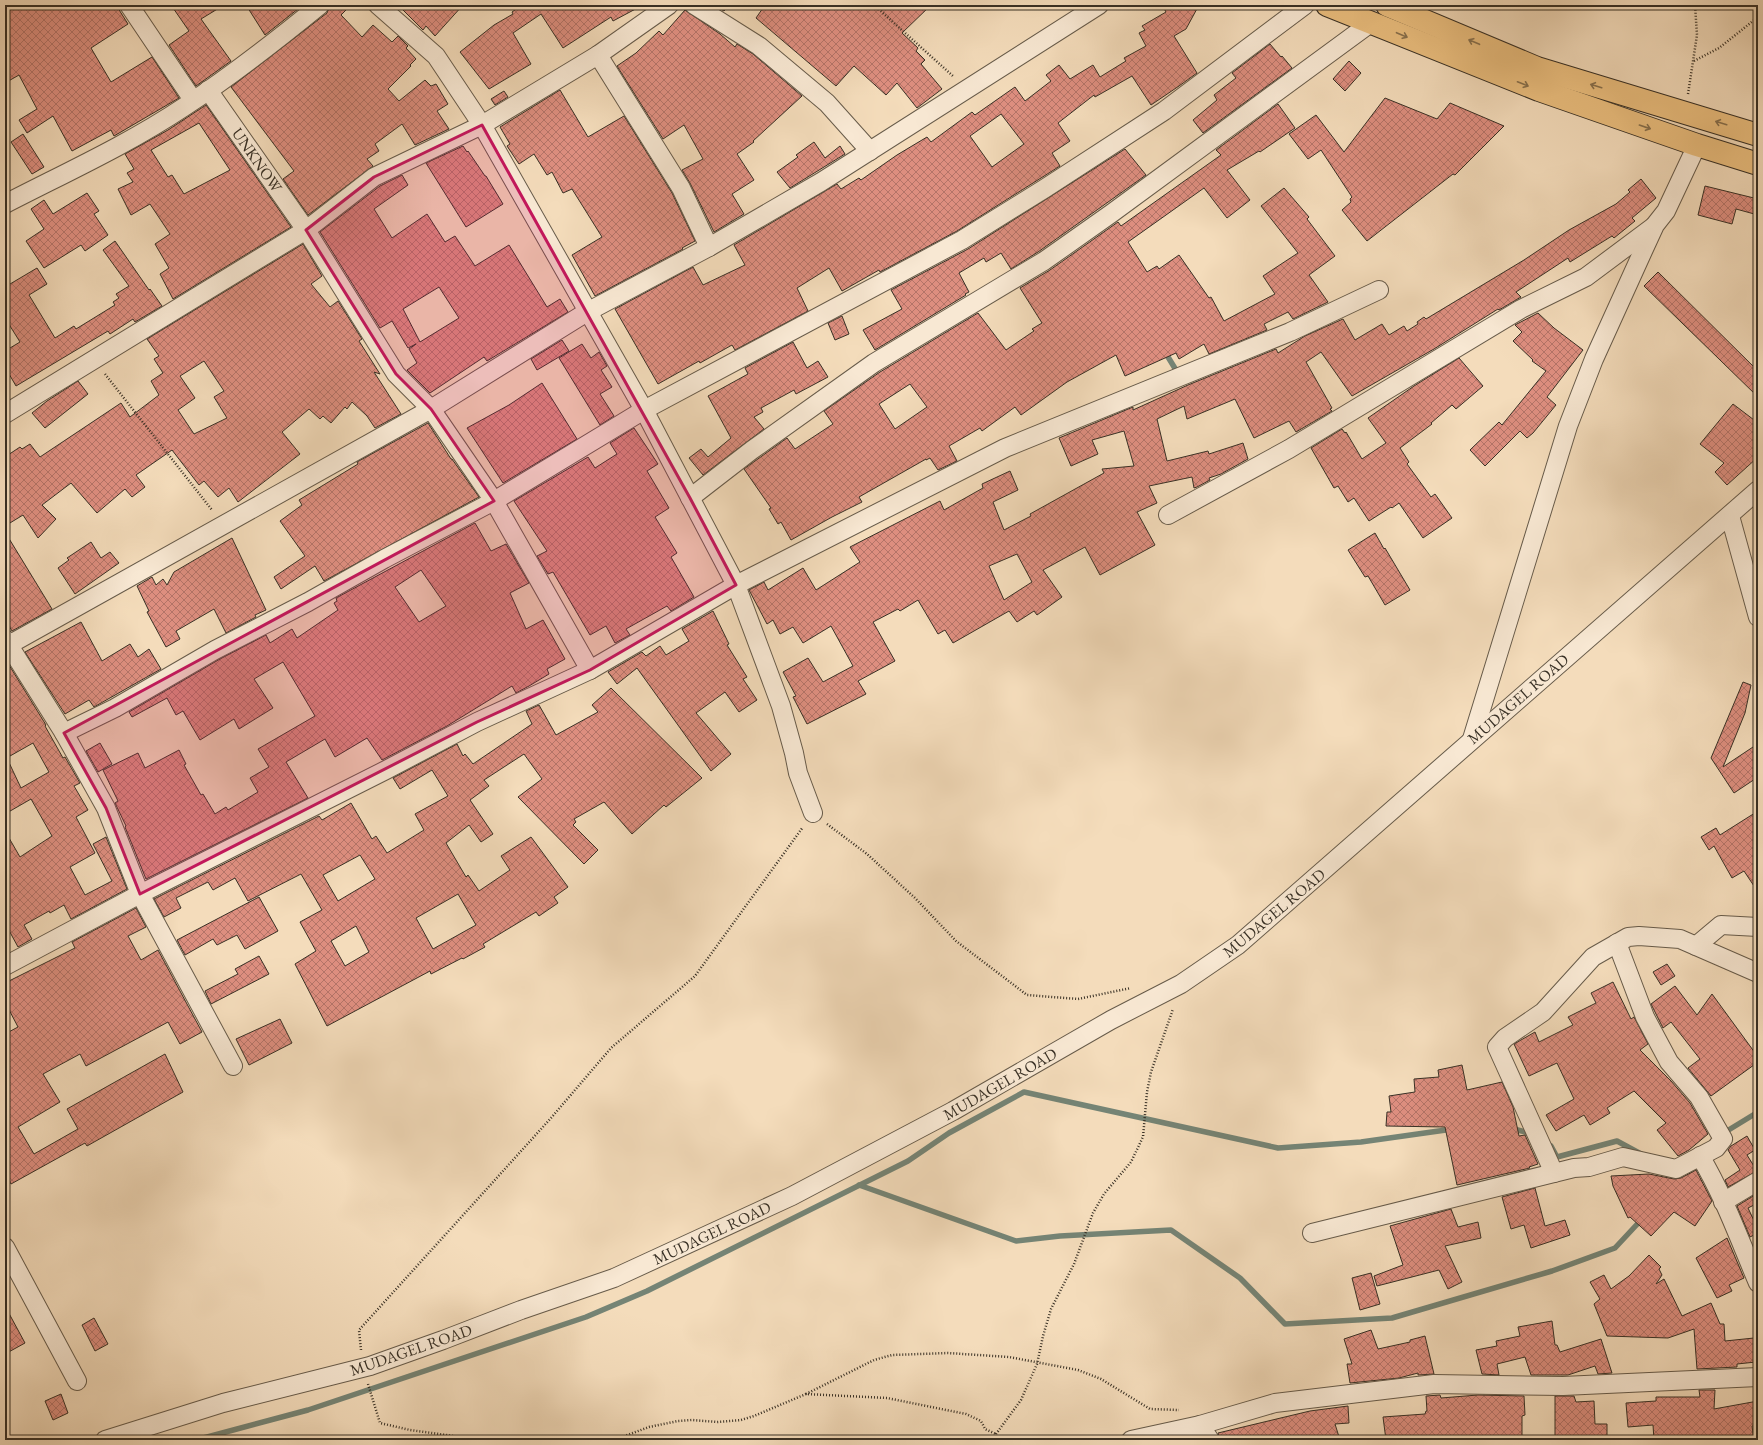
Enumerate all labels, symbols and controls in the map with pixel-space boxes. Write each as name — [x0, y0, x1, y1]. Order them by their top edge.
one-way arrow — [1396, 32, 1408, 40]
one-way arrow — [1469, 37, 1481, 45]
one-way arrow — [1516, 80, 1528, 88]
one-way arrow — [1590, 82, 1603, 89]
one-way arrow — [1714, 119, 1727, 126]
street label: UNKNOW — [227, 124, 287, 197]
one-way arrow — [1639, 124, 1651, 132]
street label: MUDAGEL ROAD — [1463, 649, 1573, 749]
street label: MUDAGEL ROAD — [1218, 864, 1330, 962]
street label: MUDAGEL ROAD — [939, 1043, 1061, 1125]
street label: MUDAGEL ROAD — [650, 1196, 774, 1270]
street label: MUDAGEL ROAD — [347, 1319, 475, 1381]

